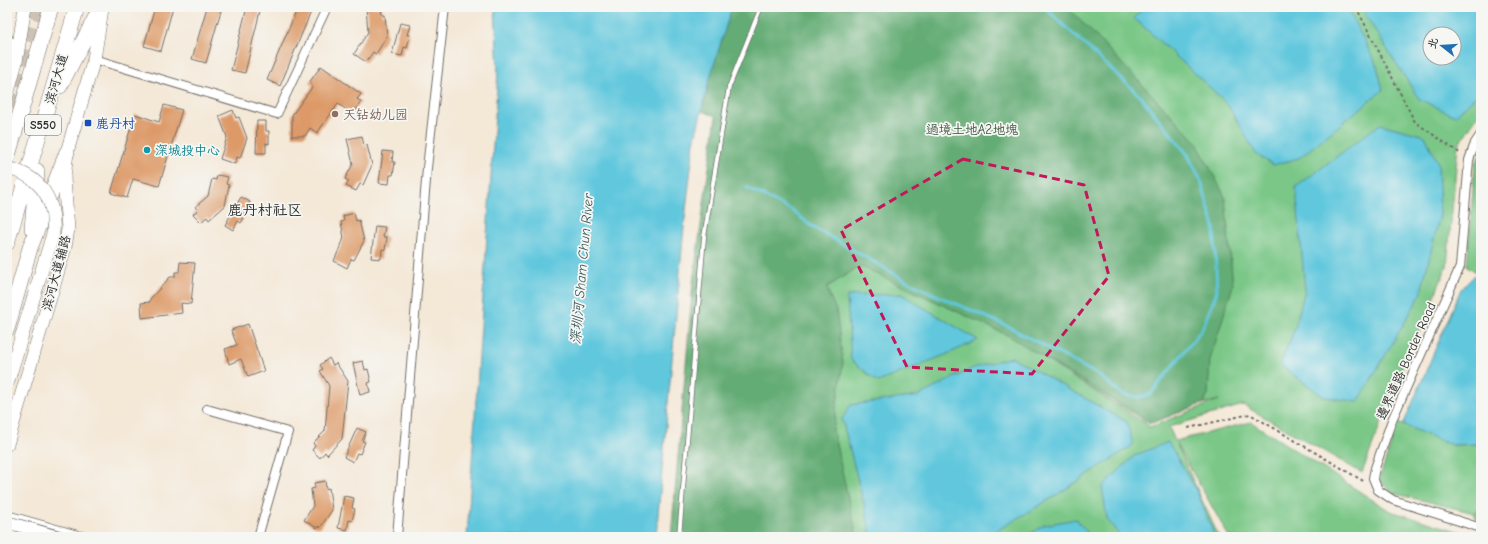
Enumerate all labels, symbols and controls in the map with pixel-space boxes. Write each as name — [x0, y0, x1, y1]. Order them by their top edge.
north arrow — [1422, 26, 1462, 66]
text: 北 — [1425, 36, 1441, 50]
street label: 滨河大道 — [42, 52, 70, 106]
place label: 天钻幼儿园 — [343, 107, 408, 122]
marker: 天钻幼儿园 — [330, 109, 340, 119]
road number: S550 — [25, 115, 61, 135]
place label: 鹿丹村 — [96, 116, 135, 131]
marker: 鹿丹村 — [83, 118, 93, 128]
park label: 過境土地A2地塊 — [926, 122, 1018, 137]
place label: 深城投中心 — [155, 143, 220, 158]
marker: 深城投中心 — [142, 145, 152, 155]
water label: 深圳河 Sham Chun River — [567, 192, 597, 345]
district label: 鹿丹村社区 — [227, 201, 303, 219]
street label: 滨河大道辅路 — [39, 233, 73, 313]
street label: 邊界道路 Border Road — [1373, 300, 1439, 422]

